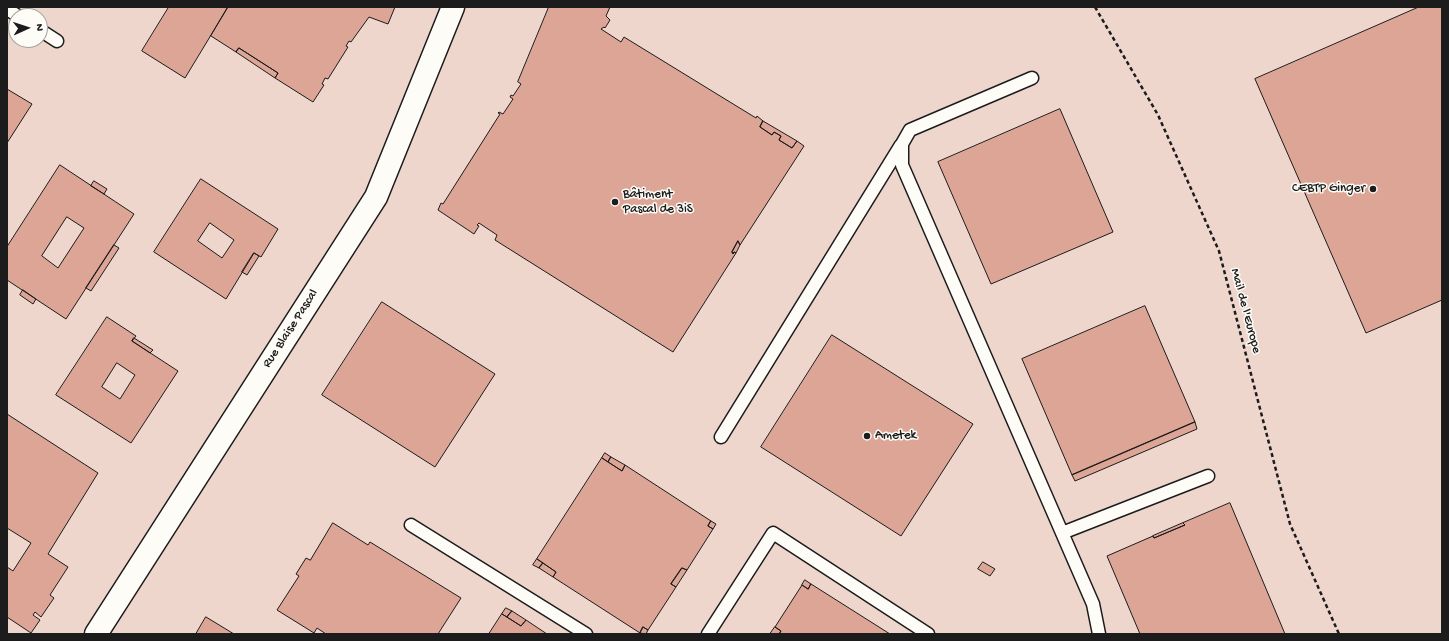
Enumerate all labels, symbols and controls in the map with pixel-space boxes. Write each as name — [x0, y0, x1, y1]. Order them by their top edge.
north arrow — [8, 8, 48, 48]
text: N — [33, 24, 45, 31]
place label: CEBTP Ginger — [1292, 181, 1365, 197]
marker: CEBTP Ginger — [1368, 184, 1378, 194]
place label: Bâtiment Pascal de 3iS — [623, 187, 693, 218]
marker: Bâtiment Pascal de 3iS — [610, 197, 620, 207]
street label: Mail de l'Europe — [1226, 267, 1264, 355]
street label: Rue Blaise Pascal — [260, 287, 322, 371]
place label: Ametek — [875, 428, 916, 444]
marker: Ametek — [862, 431, 872, 441]

